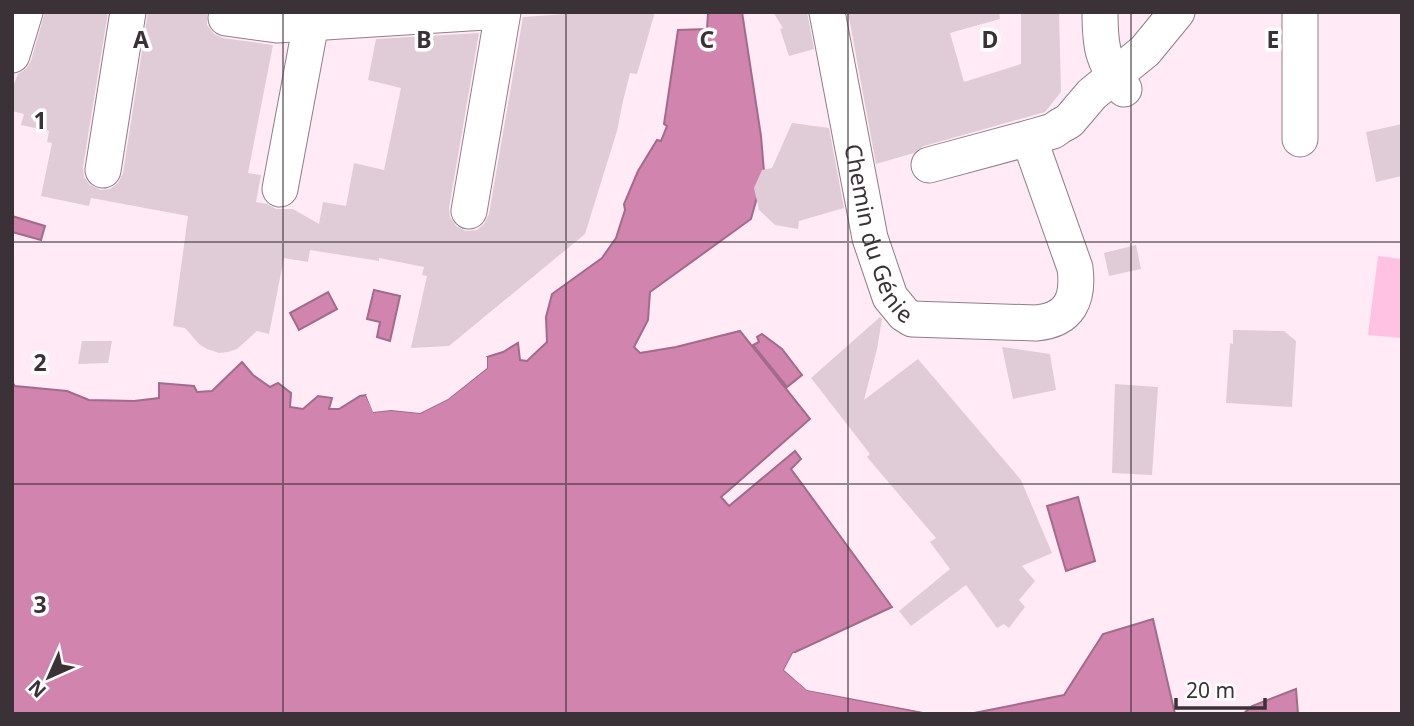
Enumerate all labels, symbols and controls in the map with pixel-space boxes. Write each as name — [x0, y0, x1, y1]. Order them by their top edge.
text: A — [133, 23, 149, 55]
text: B — [416, 23, 432, 55]
text: C — [700, 23, 715, 55]
text: D — [982, 23, 998, 55]
text: E — [1267, 23, 1279, 55]
text: 1 — [33, 104, 47, 136]
street label: Chemin du Génie — [837, 141, 919, 330]
text: 2 — [33, 346, 47, 378]
text: 3 — [33, 588, 47, 620]
north arrow — [14, 642, 84, 712]
scale bar — [1176, 666, 1265, 710]
text: N — [22, 674, 52, 704]
text: 20 m — [1186, 676, 1235, 704]

